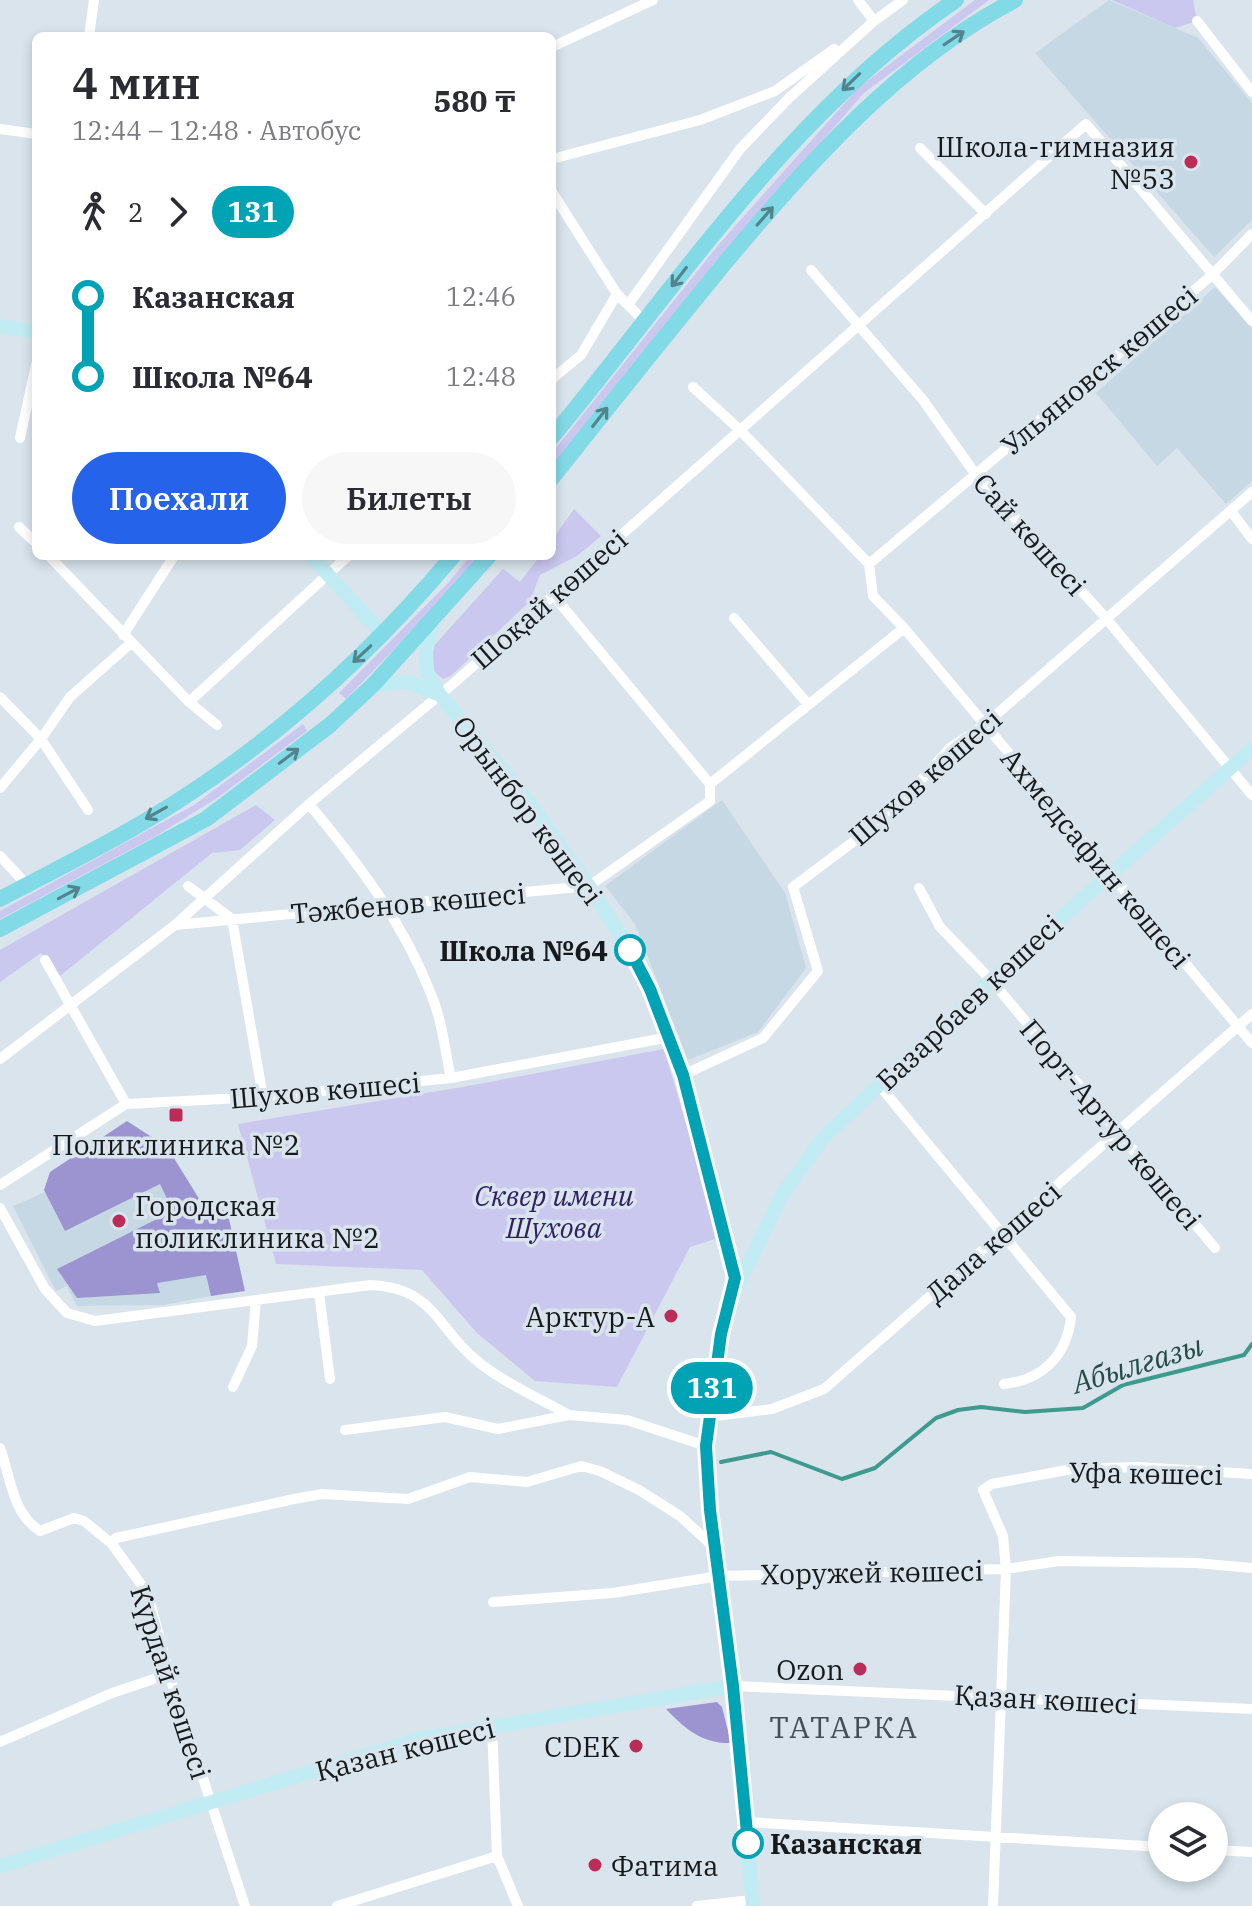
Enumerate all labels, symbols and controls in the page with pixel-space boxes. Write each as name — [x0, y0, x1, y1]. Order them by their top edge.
one-way arrow — [942, 30, 964, 46]
text: 4 мин — [72, 54, 201, 111]
one-way arrow — [841, 73, 861, 92]
text: 580 ₸ — [434, 81, 516, 120]
text: 12:44 – 12:48 · Автобус — [72, 113, 361, 147]
place label: Школа-гимназия №53 — [936, 128, 1175, 197]
marker: Школа-гимназия №53 — [1182, 153, 1200, 171]
icon: walk — [72, 190, 116, 234]
icon: forward — [156, 190, 200, 234]
text: 131 — [228, 193, 278, 230]
text: 2 — [128, 195, 144, 229]
one-way arrow — [756, 206, 774, 226]
one-way arrow — [670, 266, 688, 287]
text: Казанская — [132, 277, 295, 316]
street label: Ульяновск көшесі — [993, 277, 1205, 463]
text: 12:46 — [446, 279, 516, 313]
text: Школа №64 — [132, 357, 313, 396]
text: 12:48 — [446, 359, 516, 393]
one-way arrow — [592, 407, 609, 428]
button: Поехали — [72, 452, 286, 544]
button: Билеты — [302, 452, 516, 544]
street label: Сай көшесі — [965, 465, 1095, 603]
street label: Шоқай көшесі — [463, 521, 635, 677]
one-way arrow — [352, 645, 372, 663]
street label: Шухов көшесі — [841, 700, 1009, 854]
street label: Орынбор көшесі — [445, 708, 611, 912]
street label: Ахмедсафин көшесі — [993, 740, 1199, 976]
one-way arrow — [278, 748, 299, 765]
one-way arrow — [145, 805, 168, 821]
street label: Тәжбенов көшесі — [289, 874, 527, 932]
one-way arrow — [57, 885, 80, 901]
street label: Базарбаев көшесі — [868, 906, 1070, 1098]
place label: Школа №64 — [439, 932, 608, 969]
marker: Школа №64 — [615, 935, 645, 965]
street label: Порт-Артур көшесі — [1012, 1011, 1210, 1237]
street label: Шухов көшесі — [228, 1063, 422, 1117]
marker: Поликлиника №2 — [167, 1106, 185, 1124]
place label: Поликлиника №2 — [52, 1126, 300, 1163]
street label: Дала көшесі — [917, 1173, 1069, 1311]
park label: Сквер имени Шухова — [474, 1177, 634, 1246]
place label: Городская поликлиника №2 — [135, 1187, 380, 1256]
marker: Городская поликлиника №2 — [110, 1212, 128, 1230]
place label: Арктур-А — [526, 1298, 655, 1335]
marker: Арктур-А — [662, 1307, 680, 1325]
water label: Абылгазы — [1065, 1325, 1207, 1402]
line badge: 131 — [666, 1362, 758, 1414]
text: 131 — [687, 1369, 737, 1406]
street label: Уфа көшесі — [1069, 1453, 1223, 1493]
street label: Хоружей көшесі — [760, 1552, 984, 1592]
street label: Күрдай көшесі — [122, 1580, 220, 1784]
place label: Ozon — [776, 1651, 844, 1688]
marker: Ozon — [851, 1660, 869, 1678]
street label: Қазан көшесі — [953, 1676, 1139, 1722]
district label: ТАТАРКА — [769, 1707, 919, 1746]
street label: Қазан көшесі — [311, 1709, 499, 1789]
place label: CDEK — [544, 1728, 620, 1765]
marker: CDEK — [627, 1737, 645, 1755]
map controls — [1148, 1802, 1228, 1882]
button: layers — [1148, 1802, 1228, 1882]
place label: Казанская — [770, 1825, 922, 1862]
marker: Казанская — [733, 1828, 763, 1858]
place label: Фатима — [611, 1847, 719, 1884]
marker: Фатима — [586, 1856, 604, 1874]

